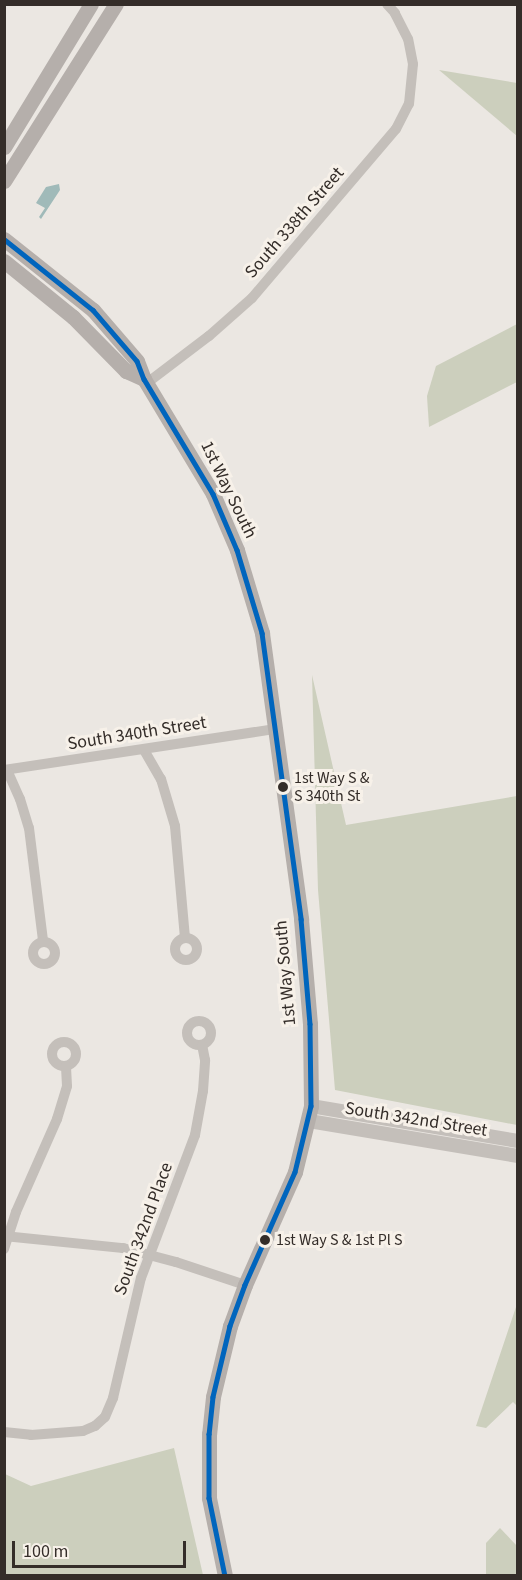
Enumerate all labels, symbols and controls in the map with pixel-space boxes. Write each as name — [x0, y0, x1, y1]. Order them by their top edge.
street label: South 338th Street — [241, 163, 349, 283]
street label: 1st Way South — [195, 438, 261, 542]
street label: South 340th Street — [66, 712, 208, 756]
place label: 1st Way S & S 340th St — [294, 768, 369, 806]
marker: 1st Way S & S 340th St — [277, 781, 289, 793]
street label: 1st Way South — [271, 919, 301, 1027]
street label: South 342nd Street — [343, 1098, 489, 1142]
street label: South 342nd Place — [110, 1160, 178, 1298]
place label: 1st Way S & 1st Pl S — [276, 1230, 403, 1250]
marker: 1st Way S & 1st Pl S — [259, 1234, 271, 1246]
scale bar — [15, 1529, 189, 1567]
text: 100 m — [23, 1539, 68, 1564]

